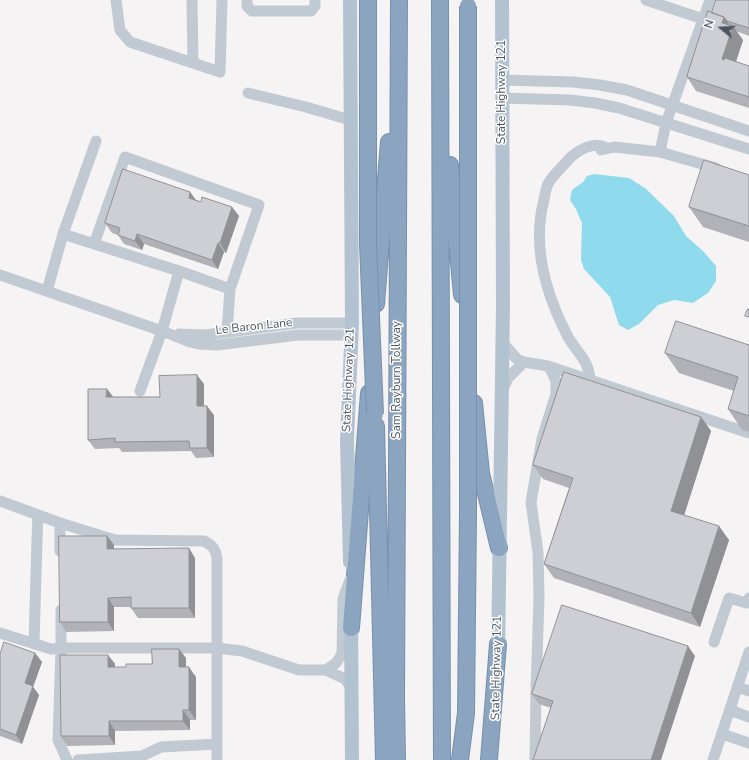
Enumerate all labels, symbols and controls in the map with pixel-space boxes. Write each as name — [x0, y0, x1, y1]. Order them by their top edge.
north arrow — [701, 8, 741, 48]
text: N — [701, 18, 718, 30]
street label: State Highway 121 — [495, 40, 509, 144]
street label: Le Baron Lane — [215, 316, 293, 338]
street label: Sam Rayburn Tollway — [390, 321, 404, 439]
street label: State Highway 121 — [340, 328, 358, 432]
street label: State Highway 121 — [489, 616, 505, 720]

